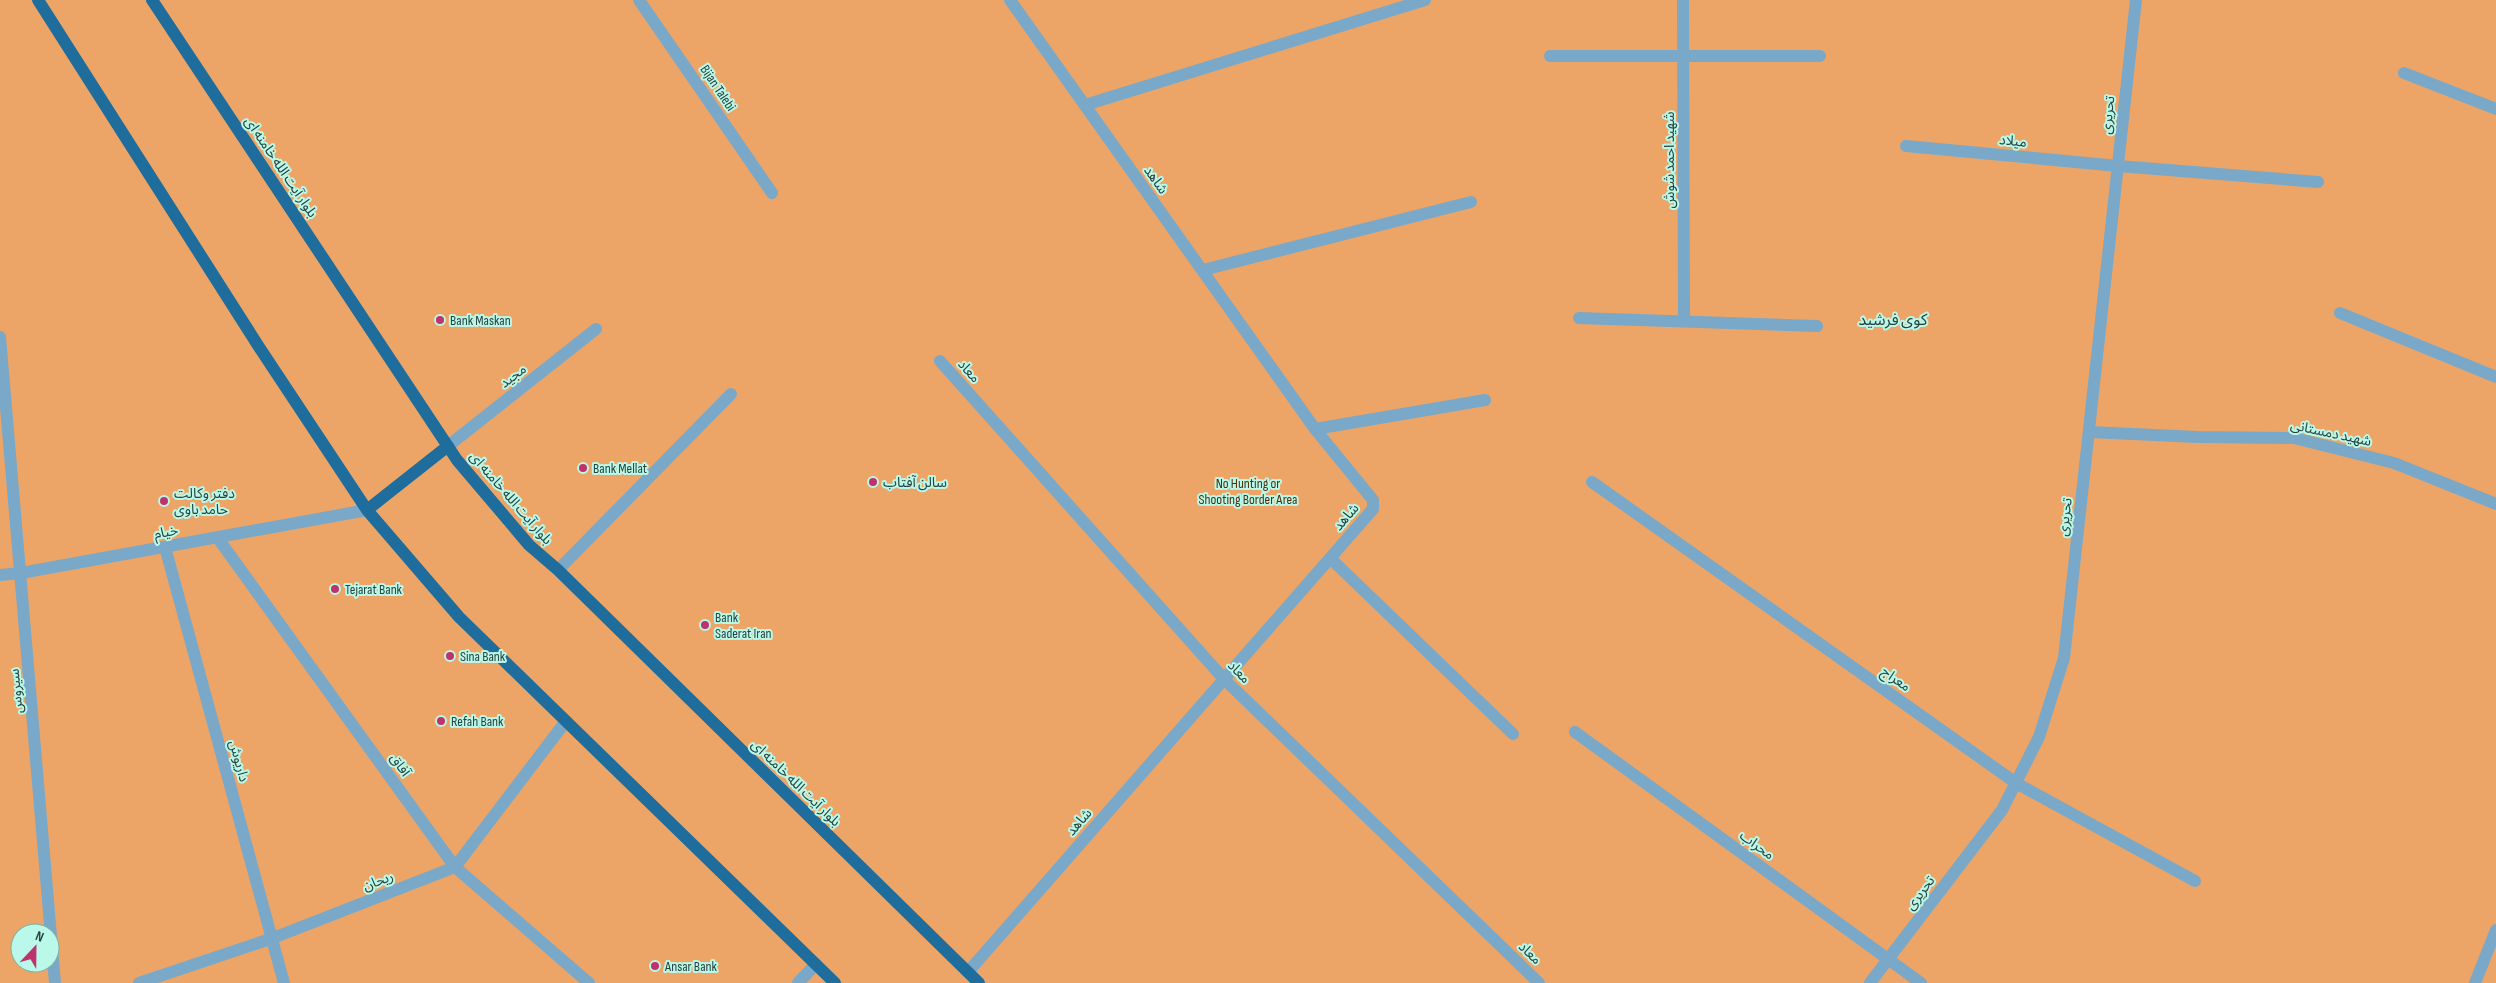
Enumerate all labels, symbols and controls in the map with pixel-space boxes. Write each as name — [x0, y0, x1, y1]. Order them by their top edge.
street label: Bijan Talebi — [696, 62, 740, 114]
street label: تحریری — [2098, 95, 2118, 135]
street label: شهید احمد شوش — [1661, 112, 1678, 208]
street label: بلوار آیت الله خامنه ای — [241, 113, 321, 221]
street label: میلاد — [1998, 131, 2028, 151]
street label: شاهد — [1140, 163, 1172, 197]
district label: کوی فرشید — [1859, 311, 1928, 330]
place label: Bank Maskan — [450, 312, 511, 329]
marker: Bank Maskan — [434, 314, 446, 326]
street label: معاد — [954, 356, 984, 386]
street label: مجید — [496, 360, 530, 392]
street label: شهید دمستانی — [2289, 416, 2373, 450]
street label: بلوار آیت الله خامنه ای — [466, 448, 556, 548]
place label: Bank Mellat — [593, 460, 647, 477]
marker: Bank Mellat — [577, 462, 589, 474]
place label: سالن آفتاب — [883, 474, 947, 491]
park label: No Hunting or Shooting Border Area — [1199, 475, 1297, 508]
marker: سالن آفتاب — [867, 476, 879, 488]
place label: دفتر وکالت حامد باوی — [174, 485, 235, 518]
marker: دفتر وکالت حامد باوی — [158, 495, 170, 507]
street label: تحریری — [2054, 497, 2076, 537]
street label: شاهد — [1330, 500, 1362, 534]
street label: خیام — [152, 521, 180, 545]
place label: Tejarat Bank — [345, 581, 403, 598]
marker: Tejarat Bank — [329, 583, 341, 595]
place label: Bank Saderat Iran — [715, 609, 772, 642]
marker: Bank Saderat Iran — [699, 619, 711, 631]
place label: Sina Bank — [460, 648, 506, 665]
marker: Sina Bank — [444, 650, 456, 662]
street label: معاد — [1224, 657, 1254, 687]
street label: معراج — [1877, 663, 1914, 697]
street label: سیروس — [6, 668, 26, 714]
place label: Refah Bank — [451, 713, 504, 730]
marker: Refah Bank — [435, 715, 447, 727]
street label: بلوار آیت الله خامنه ای — [748, 736, 844, 830]
street label: داریوش — [225, 738, 253, 784]
street label: آفاق — [386, 750, 415, 781]
street label: شاهد — [1063, 805, 1095, 839]
street label: محراب — [1736, 827, 1778, 863]
street label: ریحان — [360, 867, 396, 895]
street label: تحریری — [1902, 872, 1938, 914]
north arrow — [10, 923, 60, 973]
text: N — [33, 927, 46, 946]
street label: معاد — [1515, 938, 1545, 968]
place label: Ansar Bank — [664, 958, 718, 975]
marker: Ansar Bank — [649, 960, 661, 972]

